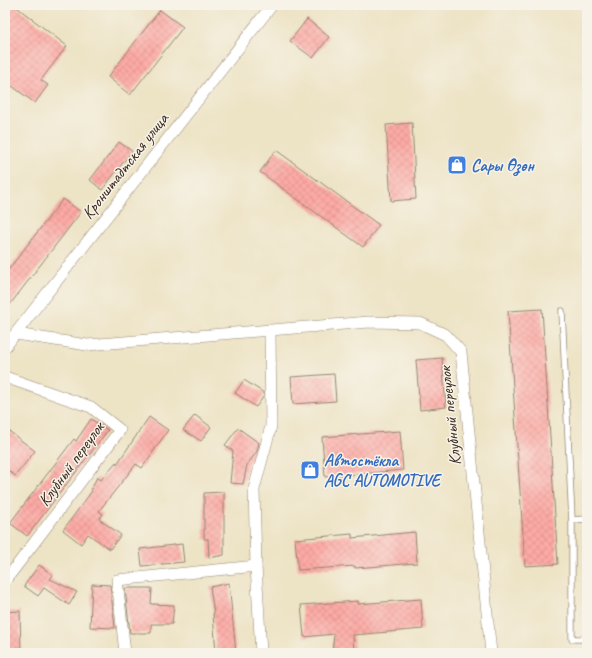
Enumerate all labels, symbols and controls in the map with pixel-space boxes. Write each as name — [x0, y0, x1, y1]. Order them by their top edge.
street label: Кронштадтская улица — [77, 108, 174, 223]
shop icon: Сары Өзөн — [446, 154, 468, 176]
place label: Сары Өзөн — [471, 155, 535, 177]
street label: Клубный переулок — [434, 364, 466, 466]
street label: Клубный переулок — [33, 416, 110, 510]
place label: Автостёкла AGC AUTOMOTIVE — [324, 450, 443, 491]
shop icon: Автостёкла AGC AUTOMOTIVE — [299, 459, 321, 481]

